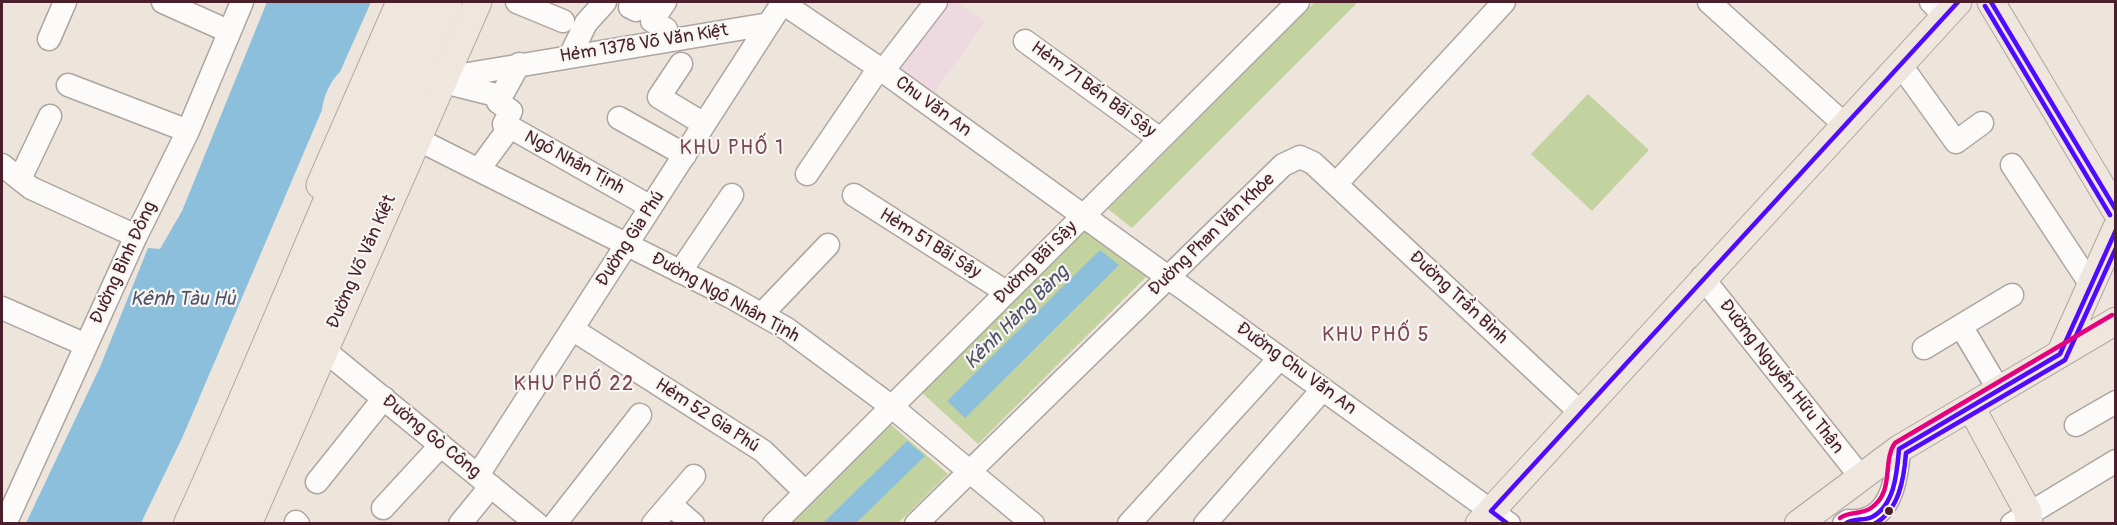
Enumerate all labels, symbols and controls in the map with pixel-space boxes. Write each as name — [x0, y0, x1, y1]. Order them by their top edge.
street label: Hẻm 1378 Võ Văn Kiệt — [558, 20, 730, 68]
street label: Hẻm 71 Bến Bãi Sậy — [1026, 37, 1160, 143]
street label: Chu Văn An — [891, 72, 975, 142]
street label: Ngô Nhân Tịnh — [520, 127, 628, 199]
district label: KHU PHỐ 1 — [679, 137, 785, 161]
street label: Đường Phan Văn Khỏe — [1144, 169, 1280, 301]
street label: Đường Gia Phú — [592, 187, 670, 291]
street label: Đường Võ Văn Kiệt — [323, 192, 401, 332]
street label: Đường Bình Đông — [86, 198, 162, 328]
street label: Hẻm 51 Bãi Sậy — [875, 204, 985, 284]
street label: Đường Bãi Sậy — [990, 217, 1082, 309]
street label: Đường Trần Bình — [1404, 247, 1512, 349]
street label: Đường Ngô Nhân Tịnh — [647, 248, 803, 348]
water label: Kênh Hàng Bàng — [960, 261, 1074, 375]
water label: Kênh Tàu Hủ — [130, 288, 236, 312]
street label: Đường Nguyễn Hữu Thận — [1714, 296, 1848, 458]
street label: Đường Chu Văn An — [1232, 318, 1360, 420]
district label: KHU PHỐ 5 — [1322, 324, 1430, 348]
district label: KHU PHỐ 22 — [513, 373, 635, 397]
street label: Hẻm 52 Gia Phú — [651, 374, 763, 458]
street label: Đường Gò Công — [377, 391, 485, 483]
unlabelled marker — [1883, 505, 1895, 517]

